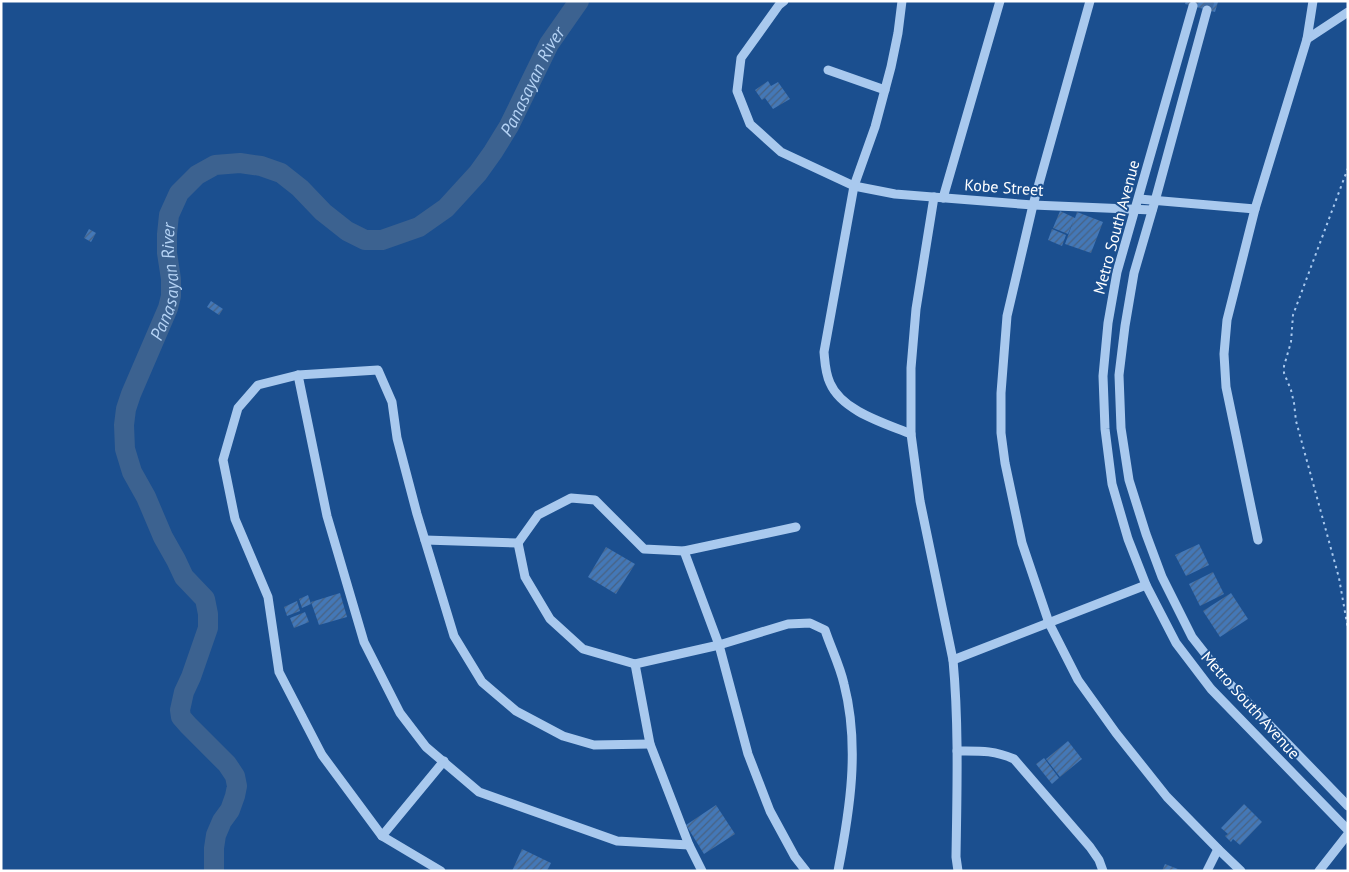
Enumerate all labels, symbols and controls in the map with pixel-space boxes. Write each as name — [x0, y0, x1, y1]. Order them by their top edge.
water label: Panasayan River — [494, 21, 570, 140]
street label: Metro South Avenue — [1088, 158, 1144, 296]
street label: Kobe Street — [964, 174, 1045, 200]
water label: Panasayan River — [144, 221, 183, 344]
street label: Metro South Avenue — [1197, 647, 1305, 763]

